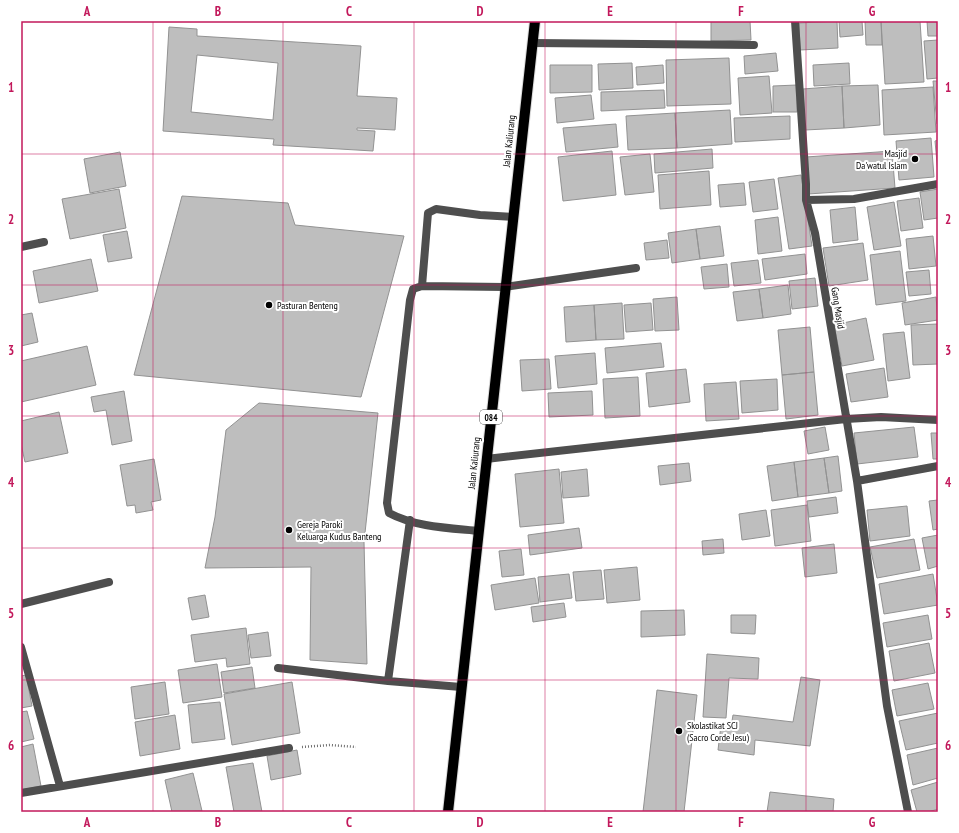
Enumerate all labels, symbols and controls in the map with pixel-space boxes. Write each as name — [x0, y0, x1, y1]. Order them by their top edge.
text: A — [83, 3, 91, 20]
text: B — [215, 3, 221, 20]
text: C — [346, 3, 352, 20]
text: D — [477, 3, 484, 20]
text: E — [607, 3, 613, 20]
text: F — [738, 3, 744, 20]
text: G — [869, 3, 876, 20]
text: 1 — [8, 79, 14, 96]
text: 1 — [945, 79, 951, 96]
street label: Jalan Kaliurang — [500, 114, 518, 169]
place label: Masjid Da'watul Islam — [856, 147, 907, 172]
marker: Masjid Da'watul Islam — [910, 154, 920, 164]
text: 2 — [8, 211, 14, 228]
text: 2 — [945, 211, 951, 228]
street label: Gang Masjid — [828, 286, 848, 330]
place label: Pasturan Benteng — [277, 299, 338, 312]
marker: Pasturan Benteng — [264, 300, 274, 310]
text: 3 — [8, 342, 14, 359]
text: 3 — [945, 342, 951, 359]
road number: 084 — [480, 410, 502, 424]
street label: Jalan Kaliurang — [465, 436, 483, 491]
text: 4 — [8, 474, 15, 491]
text: 4 — [945, 474, 952, 491]
place label: Gereja Paroki Keluarga Kudus Banteng — [297, 518, 381, 543]
marker: Gereja Paroki Keluarga Kudus Banteng — [284, 525, 294, 535]
text: 5 — [8, 605, 14, 622]
text: 5 — [945, 605, 951, 622]
place label: Skolastikat SCJ (Sacro Corde Jesu) — [687, 719, 750, 744]
marker: Skolastikat SCJ (Sacro Corde Jesu) — [674, 726, 684, 736]
text: 6 — [8, 737, 14, 754]
text: 6 — [945, 737, 951, 754]
text: A — [83, 814, 91, 831]
text: B — [215, 814, 221, 831]
text: C — [346, 814, 352, 831]
text: D — [477, 814, 484, 831]
text: E — [607, 814, 613, 831]
text: F — [738, 814, 744, 831]
text: G — [869, 814, 876, 831]

